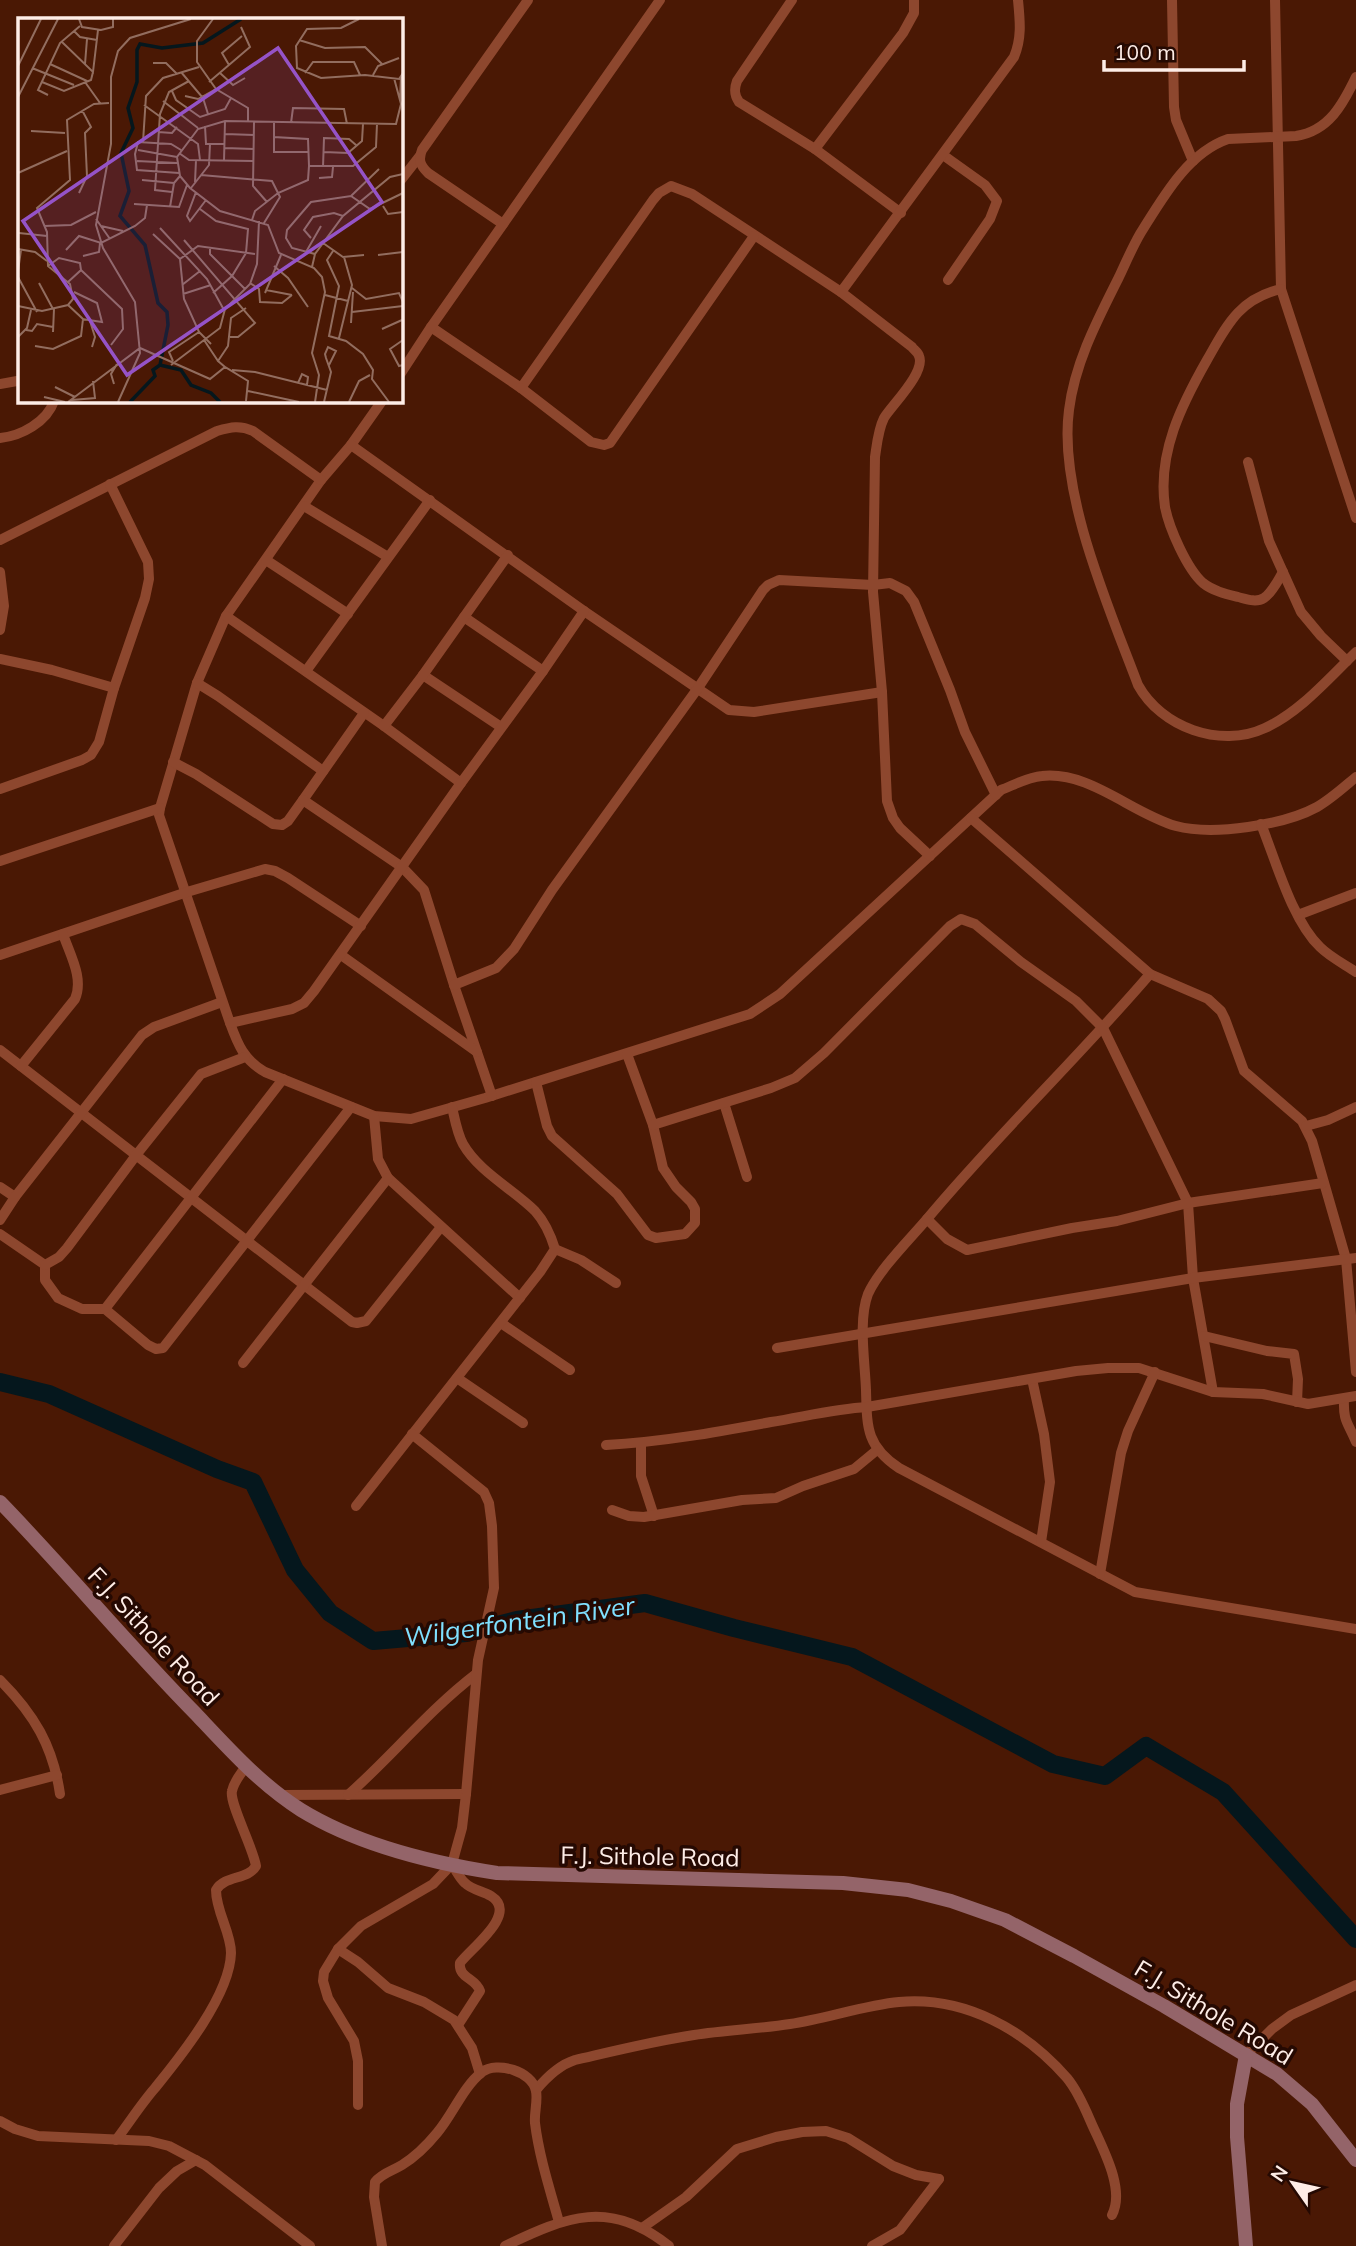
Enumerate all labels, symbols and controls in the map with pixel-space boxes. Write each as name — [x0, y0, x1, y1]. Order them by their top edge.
inset map — [18, 18, 402, 402]
scale bar — [1104, 28, 1244, 72]
text: 100 m — [1114, 39, 1176, 65]
street label: F.J. Sithole Road — [82, 1560, 226, 1712]
water label: Wilgerfontein River — [402, 1588, 638, 1654]
street label: F.J. Sithole Road — [560, 1839, 740, 1873]
street label: F.J. Sithole Road — [1130, 1953, 1298, 2071]
north arrow — [1258, 2148, 1328, 2218]
text: N — [1265, 2161, 1293, 2186]

